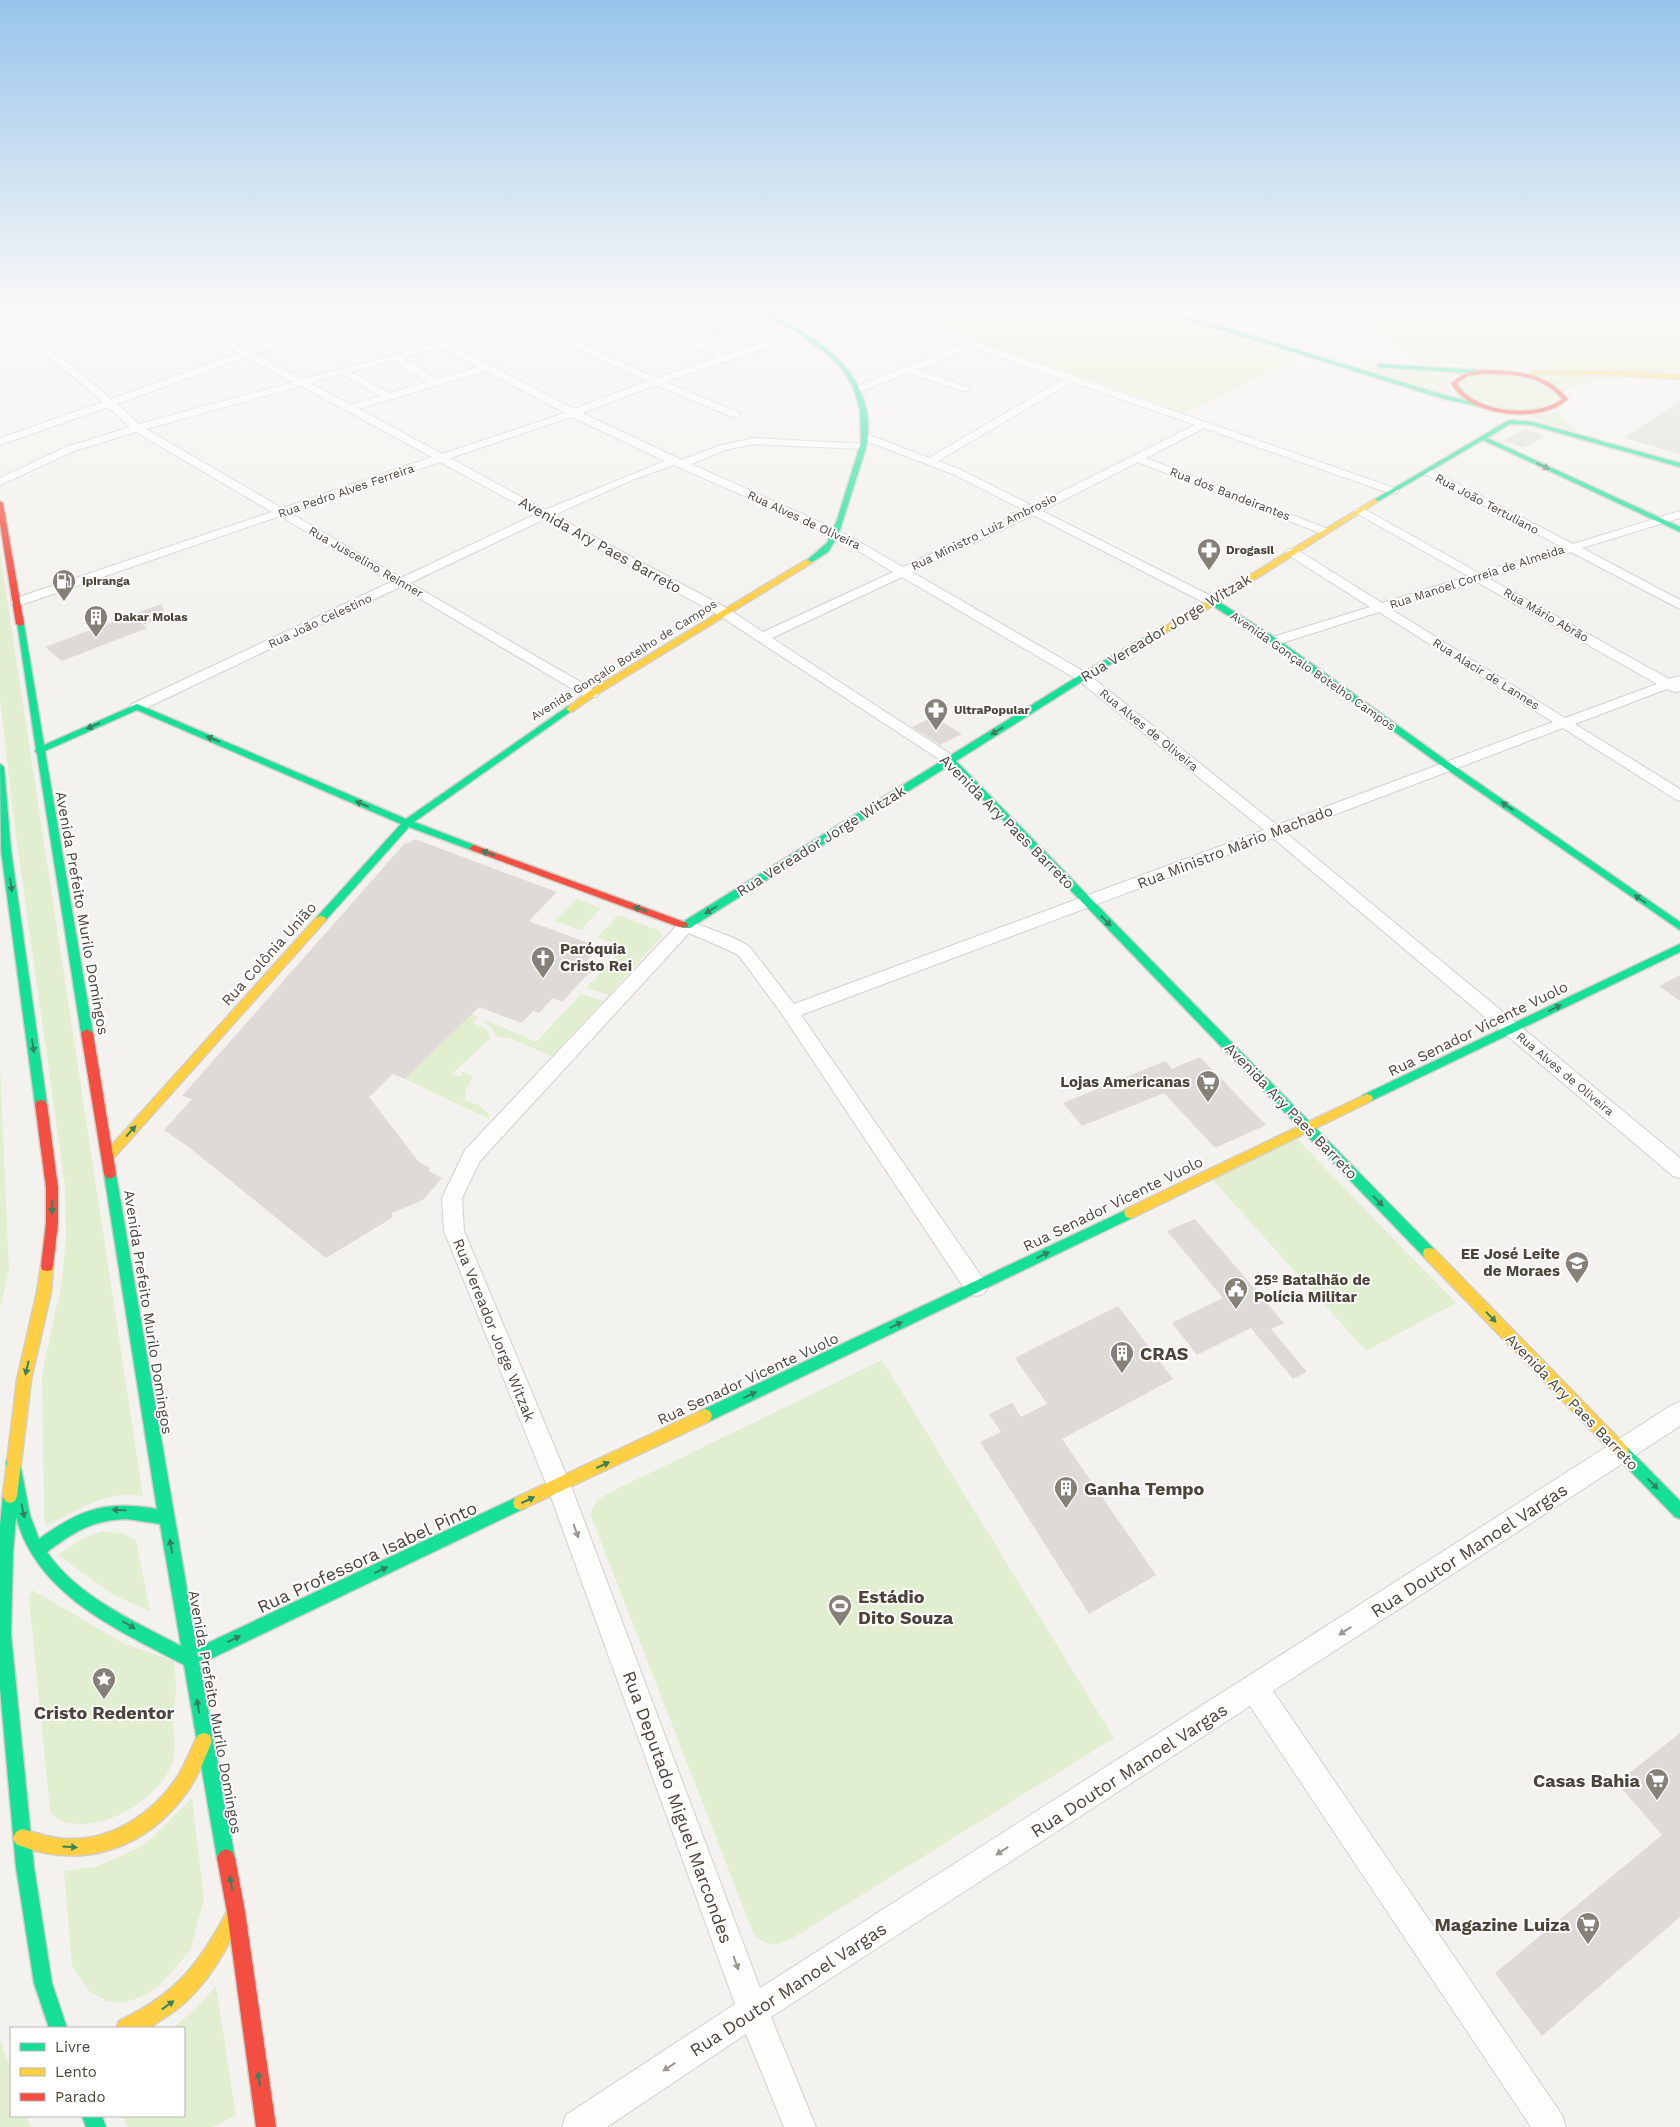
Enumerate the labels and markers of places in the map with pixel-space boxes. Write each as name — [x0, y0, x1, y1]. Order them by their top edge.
pharmacy icon: Drogasil — [1196, 537, 1222, 571]
place label: Drogasil — [1226, 543, 1274, 557]
fuel station icon: Ipiranga — [51, 568, 77, 602]
place label: Ipiranga — [82, 574, 130, 588]
building icon: Dakar Molas — [83, 604, 109, 638]
place label: Dakar Molas — [114, 610, 188, 624]
pharmacy icon: UltraPopular — [923, 697, 949, 731]
place label: UltraPopular — [954, 703, 1030, 717]
place label: Paróquia Cristo Rei — [560, 940, 632, 975]
church icon: Paróquia Cristo Rei — [530, 945, 556, 979]
supermarket icon: Lojas Americanas — [1195, 1069, 1221, 1103]
place label: Lojas Americanas — [1060, 1073, 1190, 1091]
place label: EE José Leite de Moraes — [1461, 1245, 1560, 1280]
school or university icon: EE José Leite de Moraes — [1564, 1250, 1590, 1284]
place label: 25º Batalhão de Polícia Militar — [1254, 1271, 1371, 1306]
public building icon: 25º Batalhão de Polícia Militar — [1223, 1276, 1249, 1310]
building icon: CRAS — [1109, 1340, 1135, 1374]
place label: CRAS — [1140, 1343, 1189, 1364]
building icon: Ganha Tempo — [1053, 1475, 1079, 1509]
place label: Ganha Tempo — [1084, 1478, 1205, 1499]
place label: Estádio Dito Souza — [858, 1586, 954, 1628]
sports icon: Estádio Dito Souza — [827, 1593, 853, 1627]
place icon: Cristo Redentor — [91, 1666, 117, 1700]
place label: Cristo Redentor — [34, 1702, 175, 1723]
supermarket icon: Casas Bahia — [1644, 1767, 1670, 1801]
place label: Casas Bahia — [1533, 1770, 1641, 1791]
supermarket icon: Magazine Luiza — [1575, 1911, 1601, 1945]
place label: Magazine Luiza — [1435, 1914, 1571, 1935]

